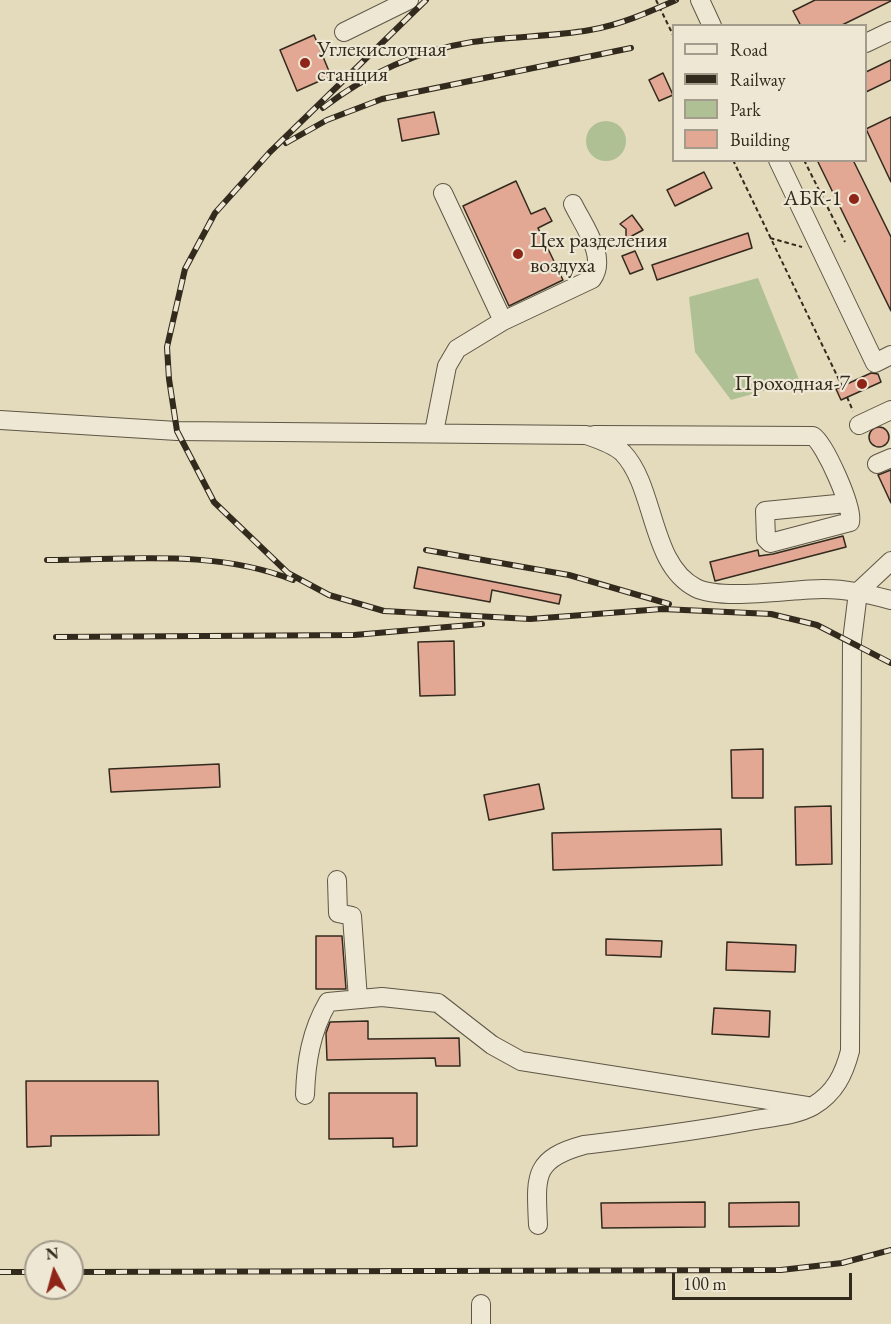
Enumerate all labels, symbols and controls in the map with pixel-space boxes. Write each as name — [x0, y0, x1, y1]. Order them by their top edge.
legend — [672, 24, 867, 162]
place label: Углекислотная станция — [317, 37, 447, 88]
text: Road — [730, 38, 768, 61]
marker: Углекислотная станция — [298, 56, 312, 70]
text: Railway — [730, 68, 786, 91]
text: Park — [730, 98, 761, 121]
text: Building — [730, 128, 790, 151]
place label: АБК-1 — [784, 186, 842, 212]
marker: АБК-1 — [847, 192, 861, 206]
place label: Цех разделения воздуха — [530, 228, 667, 280]
marker: Цех разделения воздуха — [511, 247, 525, 261]
place label: Проходная-7 — [734, 371, 850, 397]
marker: Проходная-7 — [855, 377, 869, 391]
north arrow — [24, 1240, 84, 1300]
text: N — [45, 1242, 60, 1265]
scale bar — [675, 1261, 855, 1299]
text: 100 m — [683, 1272, 727, 1295]

